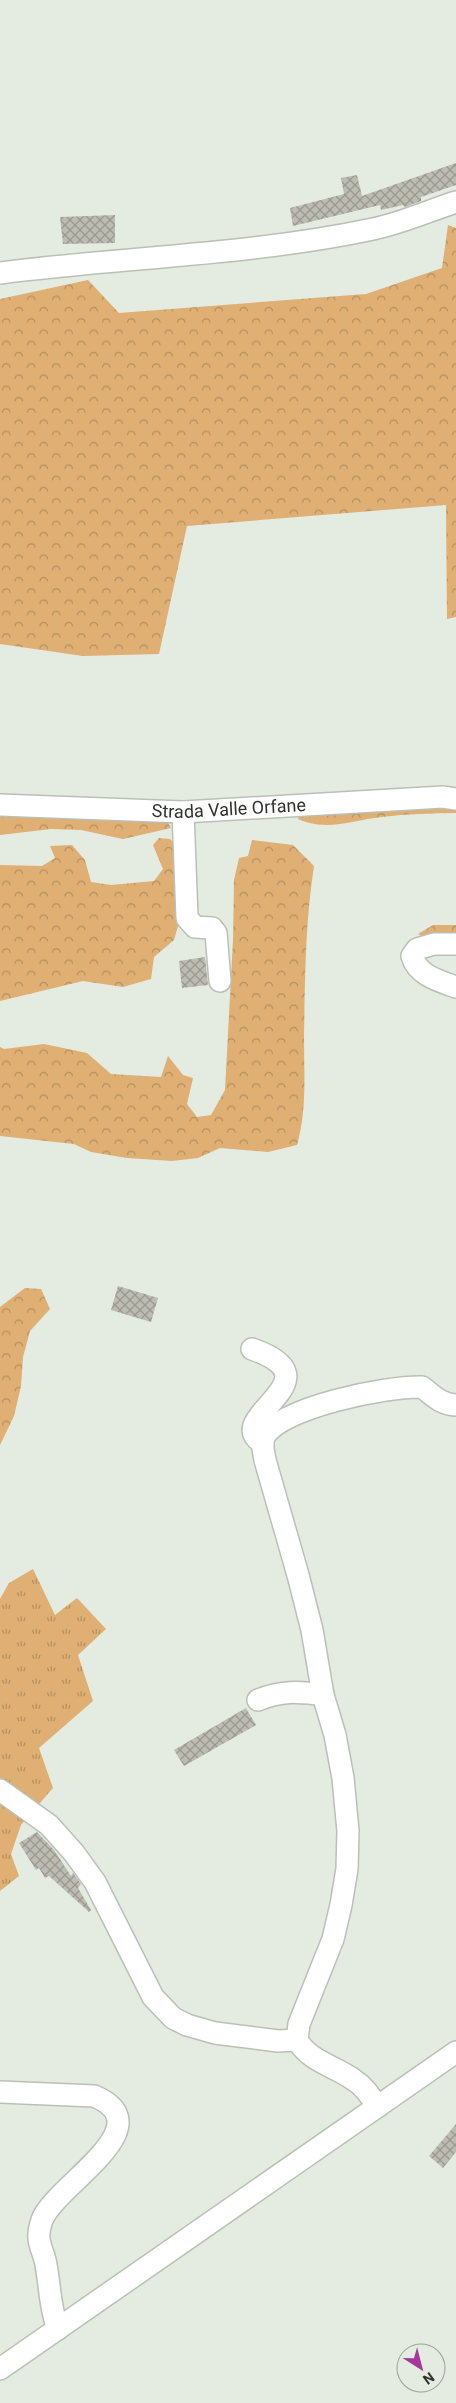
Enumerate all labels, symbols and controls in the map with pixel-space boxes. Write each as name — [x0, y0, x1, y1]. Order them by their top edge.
street label: Strada Valle Orfane — [151, 794, 306, 822]
north arrow — [396, 2343, 446, 2393]
text: N — [420, 2369, 437, 2388]

